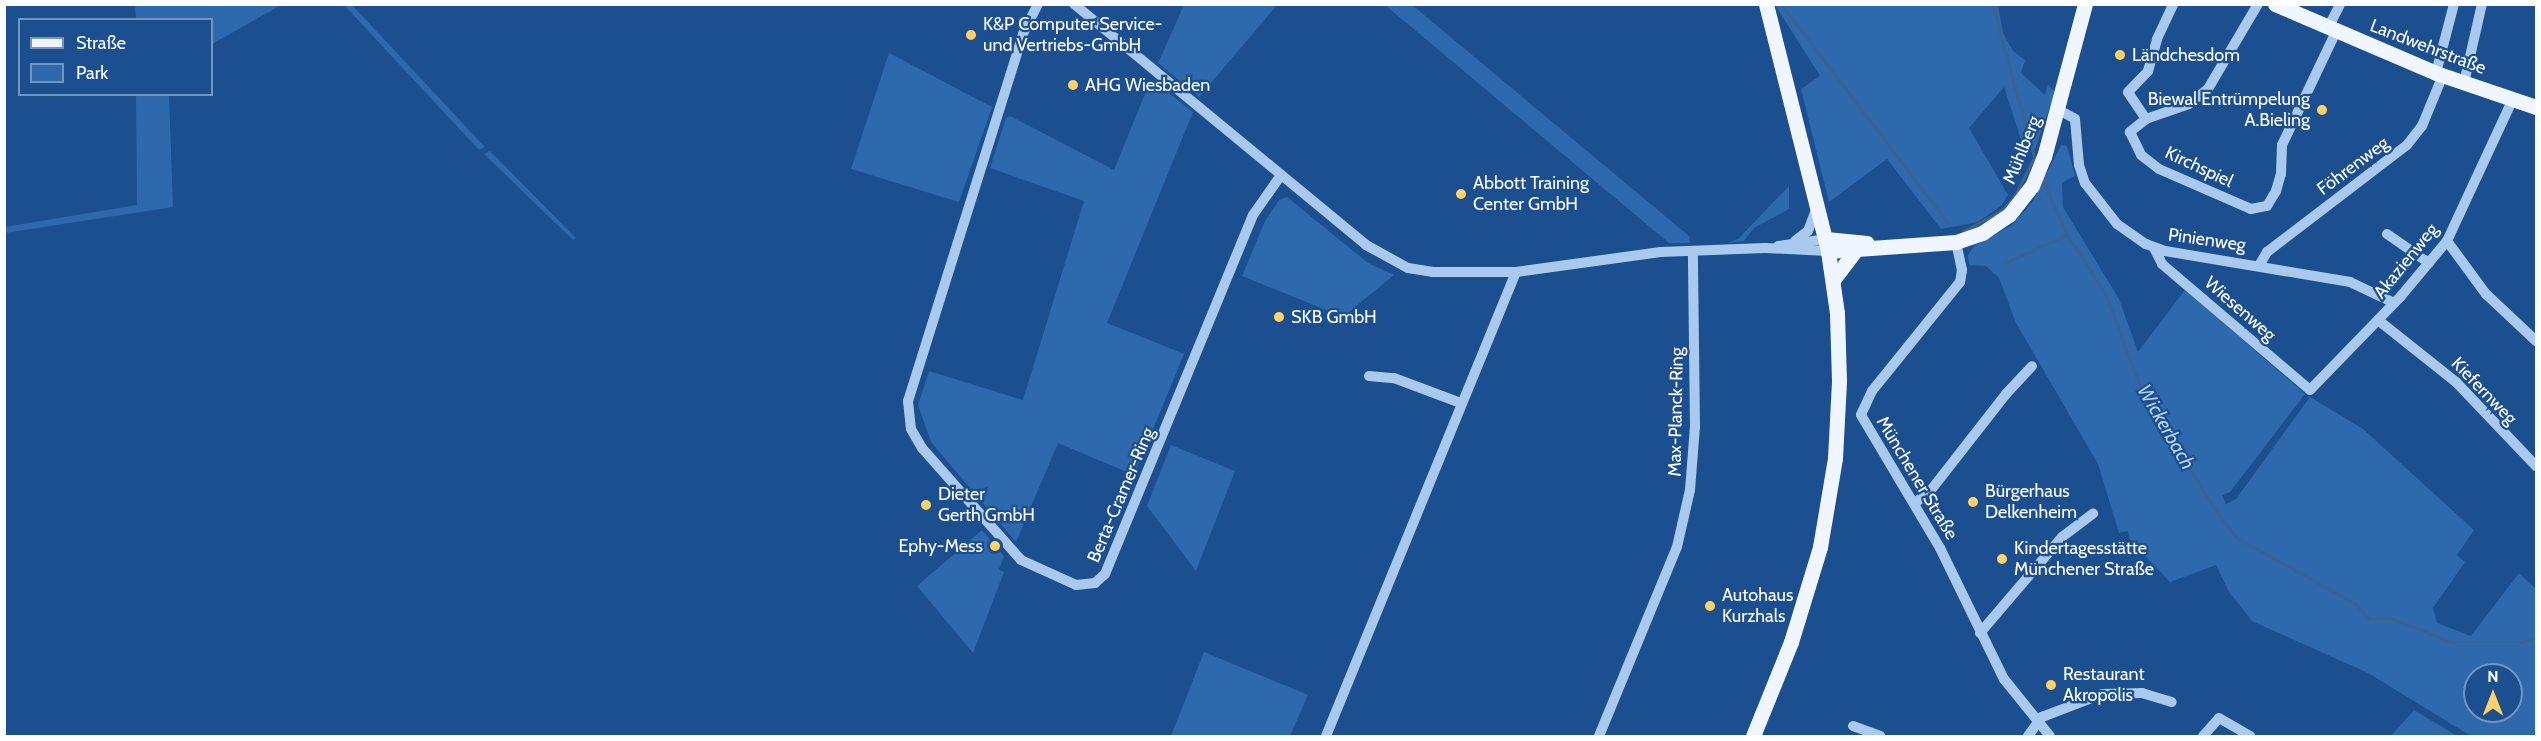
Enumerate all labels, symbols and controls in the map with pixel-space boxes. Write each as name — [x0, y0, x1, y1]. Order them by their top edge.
place label: K&P Computer Service- und Vertriebs-GmbH — [983, 14, 1162, 57]
street label: Landwehrstraße — [2367, 15, 2489, 79]
legend — [18, 18, 213, 96]
marker: K&P Computer Service- und Vertriebs-GmbH — [964, 28, 978, 42]
text: Straße — [76, 32, 126, 54]
place label: Ländchesdom — [2132, 44, 2240, 66]
marker: Ländchesdom — [2113, 48, 2127, 62]
text: Park — [76, 62, 108, 84]
place label: AHG Wiesbaden — [1085, 74, 1210, 96]
marker: AHG Wiesbaden — [1066, 78, 1080, 92]
place label: Biewal Entrümpelung A.Bieling — [2148, 89, 2310, 132]
marker: Biewal Entrümpelung A.Bieling — [2315, 103, 2329, 117]
street label: Mühlberg — [1999, 113, 2045, 187]
street label: Föhrenweg — [2313, 132, 2393, 200]
street label: Kirchspiel — [2162, 142, 2236, 192]
place label: Abbott Training Center GmbH — [1473, 173, 1589, 216]
marker: Abbott Training Center GmbH — [1454, 187, 1468, 201]
street label: Akazienweg — [2369, 219, 2443, 303]
street label: Pinienweg — [2167, 224, 2247, 256]
street label: Wiesenweg — [2200, 272, 2280, 346]
place label: SKB GmbH — [1291, 306, 1377, 328]
marker: SKB GmbH — [1272, 310, 1286, 324]
street label: Max-Planck-Ring — [1664, 347, 1688, 477]
street label: Kiefernweg — [2447, 353, 2521, 429]
water label: Wickerbach — [2132, 380, 2200, 474]
street label: Münchener Straße — [1872, 412, 1962, 544]
street label: Berta-Cramer-Ring — [1083, 424, 1159, 566]
place label: Bürgerhaus Delkenheim — [1985, 481, 2077, 524]
place label: Dieter Gerth GmbH — [938, 484, 1035, 526]
marker: Bürgerhaus Delkenheim — [1966, 495, 1980, 509]
marker: Dieter Gerth GmbH — [919, 498, 933, 512]
place label: Ephy-Mess — [898, 535, 983, 557]
place label: Kindertagesstätte Münchener Straße — [2014, 538, 2154, 580]
marker: Ephy-Mess — [988, 539, 1002, 553]
marker: Kindertagesstätte Münchener Straße — [1995, 552, 2009, 566]
place label: Autohaus Kurzhals — [1722, 585, 1793, 628]
marker: Autohaus Kurzhals — [1703, 599, 1717, 613]
north arrow — [2463, 663, 2523, 723]
place label: Restaurant Akropolis — [2063, 664, 2145, 706]
text: N — [2487, 667, 2499, 686]
marker: Restaurant Akropolis — [2044, 678, 2058, 692]

